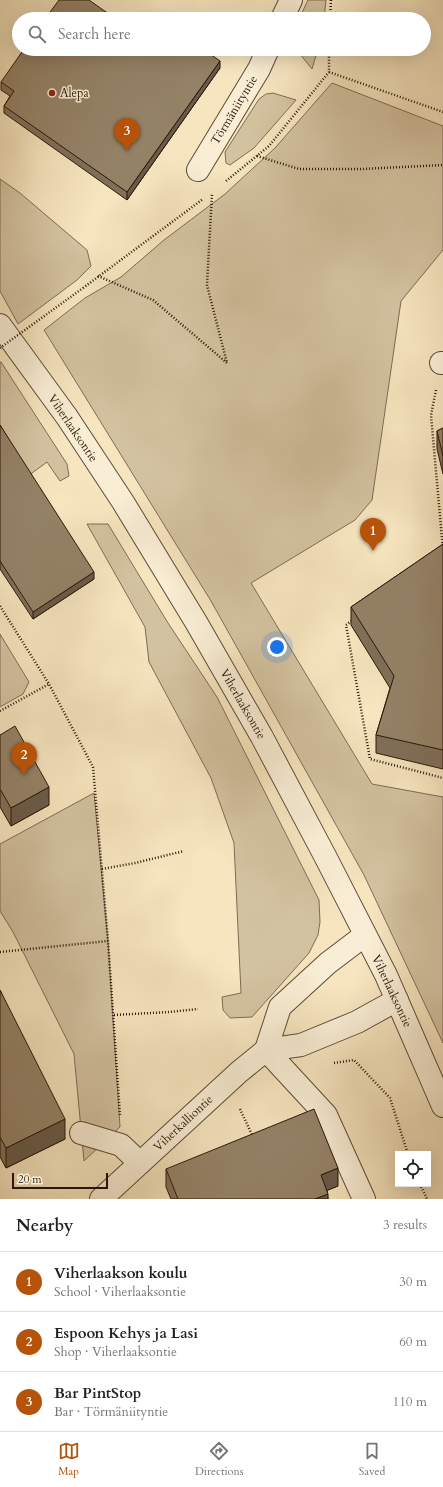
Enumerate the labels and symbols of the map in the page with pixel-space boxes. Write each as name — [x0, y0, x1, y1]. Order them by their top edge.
street label: Törmäniityntie — [207, 72, 261, 148]
place label: Alepa — [60, 85, 89, 101]
marker: Alepa — [47, 88, 57, 98]
pin: 3 — [114, 118, 140, 151]
street label: Viherlaaksontie — [44, 391, 102, 465]
pin: 1 — [360, 518, 386, 551]
your location — [267, 637, 287, 657]
street label: Viherlaaksontie — [216, 666, 270, 742]
pin: 2 — [11, 742, 37, 775]
street label: Viherlaaksontie — [368, 952, 416, 1030]
street label: Viherkalliontie — [150, 1091, 216, 1155]
scale bar — [12, 1171, 108, 1190]

